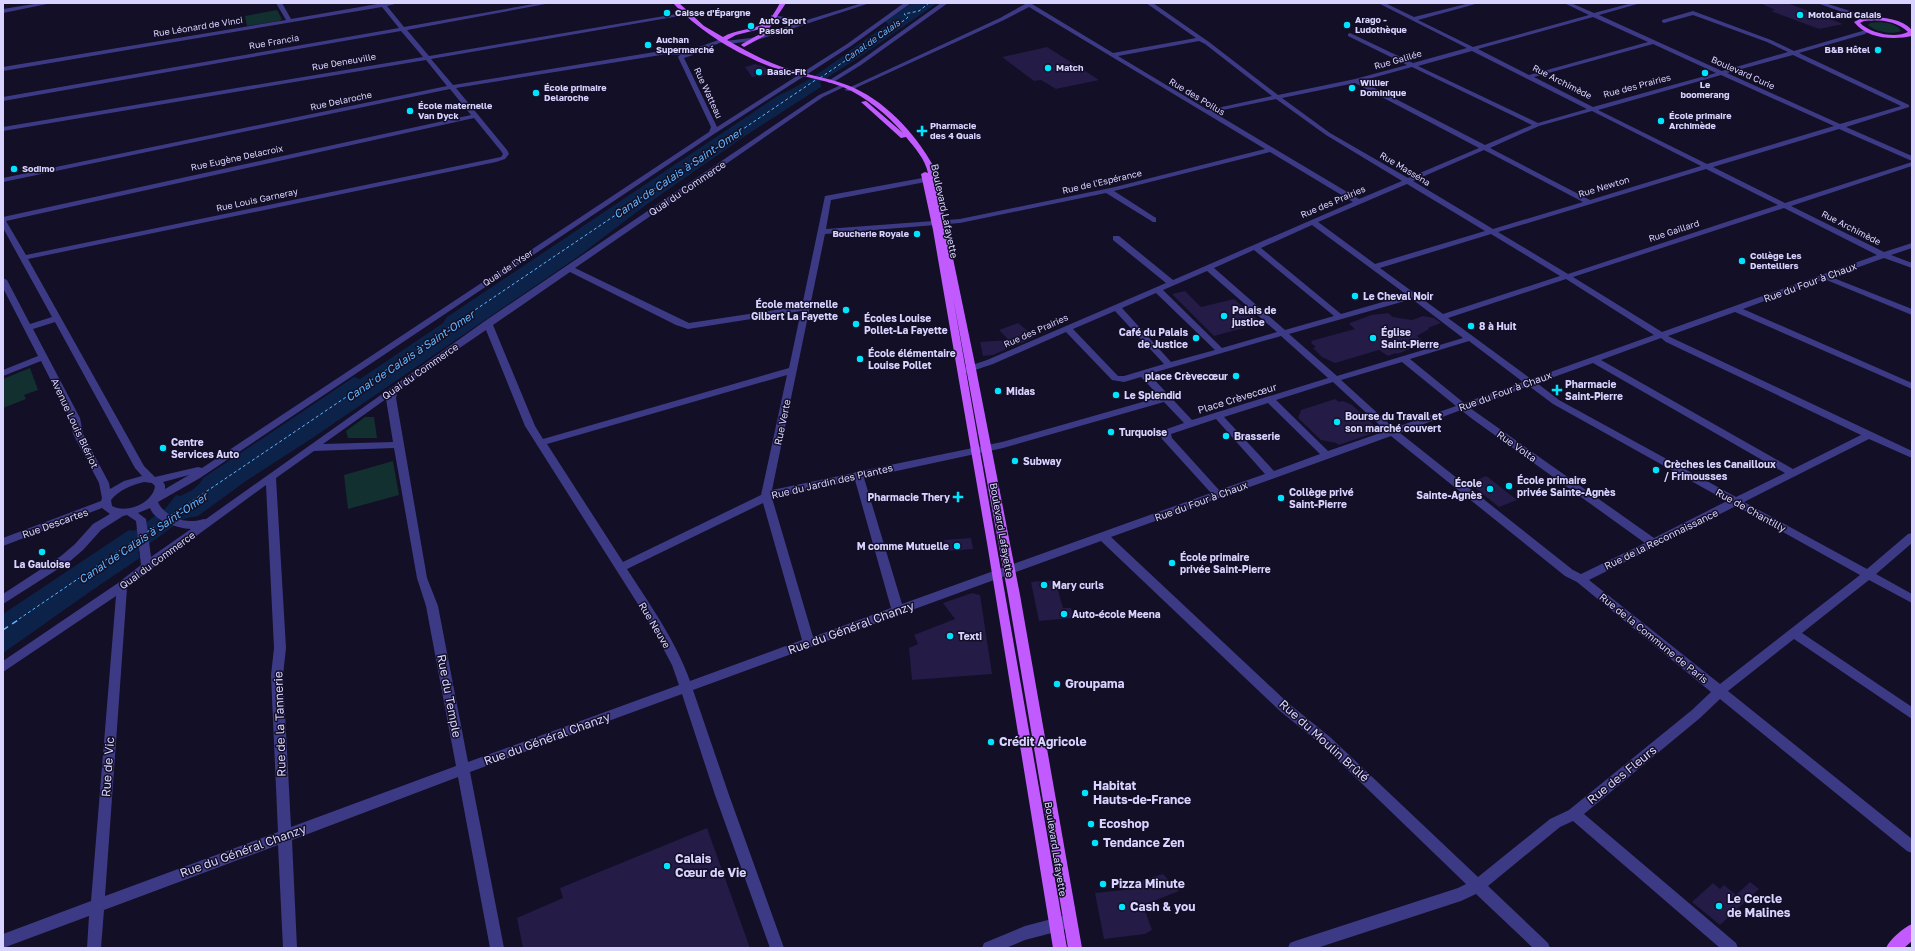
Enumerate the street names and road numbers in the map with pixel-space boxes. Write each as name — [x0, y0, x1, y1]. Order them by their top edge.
street label: Rue Léonard de Vinci — [152, 14, 244, 39]
street label: Rue Francia — [248, 32, 300, 51]
street label: Rue Galilée — [1373, 48, 1423, 72]
street label: Rue Deneuville — [311, 50, 377, 73]
street label: Boulevard Curie — [1710, 54, 1777, 91]
street label: Rue Archimède — [1531, 62, 1594, 101]
street label: Rue Watteau — [692, 66, 725, 120]
street label: Rue des Prairies — [1602, 71, 1672, 100]
street label: Rue des Poilus — [1167, 76, 1227, 118]
street label: Rue Delaroche — [309, 89, 373, 112]
street label: Rue Eugène Delacroix — [190, 142, 284, 173]
street label: Rue Masséna — [1378, 149, 1433, 188]
street label: Quai du Commerce — [646, 158, 728, 218]
street label: Boulevard Lafayette — [929, 163, 961, 259]
street label: Rue de l'Espérance — [1061, 167, 1143, 196]
street label: Rue Newton — [1577, 174, 1631, 200]
street label: Rue des Prairies — [1299, 183, 1367, 220]
street label: Rue Louis Garneray — [215, 185, 299, 214]
street label: Rue Archimède — [1820, 208, 1883, 247]
street label: Rue Gaillard — [1647, 217, 1701, 244]
street label: Quai de l'Yser — [480, 246, 535, 288]
street label: Rue du Four à Chaux — [1762, 259, 1859, 304]
street label: Rue des Prairies — [1002, 311, 1070, 350]
street label: Quai du Commerce — [380, 340, 461, 402]
street label: Rue du Four à Chaux — [1457, 368, 1554, 413]
street label: Avenue Louis Blériot — [49, 376, 101, 470]
street label: Place Crèvecœur — [1196, 380, 1278, 416]
street label: Rue Verte — [771, 398, 793, 446]
street label: Rue Volta — [1495, 428, 1539, 464]
street label: Rue du Jardin des Plantes — [770, 461, 894, 501]
street label: Rue du Four à Chaux — [1153, 478, 1250, 523]
street label: Boulevard Lafayette — [988, 482, 1016, 579]
street label: Rue de Chantilly — [1714, 486, 1789, 534]
street label: Rue Descartes — [20, 506, 90, 540]
street label: Rue de la Reconnaissance — [1602, 506, 1720, 572]
street label: Quai du Commerce — [117, 528, 197, 591]
street label: Rue de la Commune de Paris — [1597, 590, 1711, 686]
street label: Rue du Général Chanzy — [786, 598, 916, 657]
street label: Rue Neuve — [637, 600, 674, 650]
street label: Rue du Temple — [434, 653, 465, 739]
street label: Rue de la Tannerie — [270, 671, 289, 777]
street label: Rue du Moulin Brûlé — [1276, 696, 1372, 785]
street label: Rue du Général Chanzy — [482, 709, 612, 768]
street label: Rue de Vic — [98, 736, 117, 798]
street label: Rue des Fleurs — [1584, 742, 1659, 807]
street label: Boulevard Lafayette — [1043, 801, 1069, 898]
street label: Rue du Général Chanzy — [178, 821, 308, 880]

